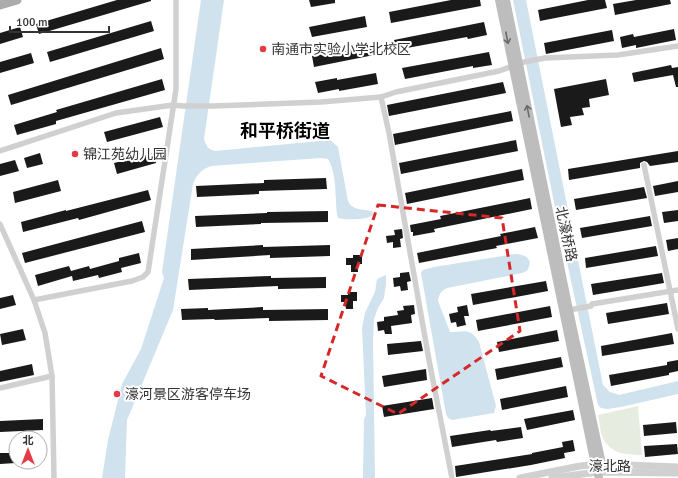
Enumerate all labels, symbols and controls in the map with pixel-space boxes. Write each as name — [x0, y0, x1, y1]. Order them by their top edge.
scale bar — [10, 8, 109, 34]
text: 100 m — [16, 15, 48, 30]
one-way arrow — [503, 31, 511, 44]
place label: 南通市实验小学北校区 — [271, 41, 411, 58]
marker: 南通市实验小学北校区 — [258, 44, 268, 54]
one-way arrow — [524, 105, 532, 118]
district label: 和平桥街道 — [240, 120, 330, 142]
place label: 锦江苑幼儿园 — [83, 146, 167, 163]
marker: 锦江苑幼儿园 — [70, 149, 80, 159]
street label: 北濠桥路 — [552, 205, 580, 263]
place label: 濠河景区游客停车场 — [125, 386, 251, 403]
marker: 濠河景区游客停车场 — [112, 389, 122, 399]
north arrow — [8, 430, 48, 470]
text: 北 — [23, 434, 34, 447]
street label: 濠北路 — [589, 458, 631, 475]

